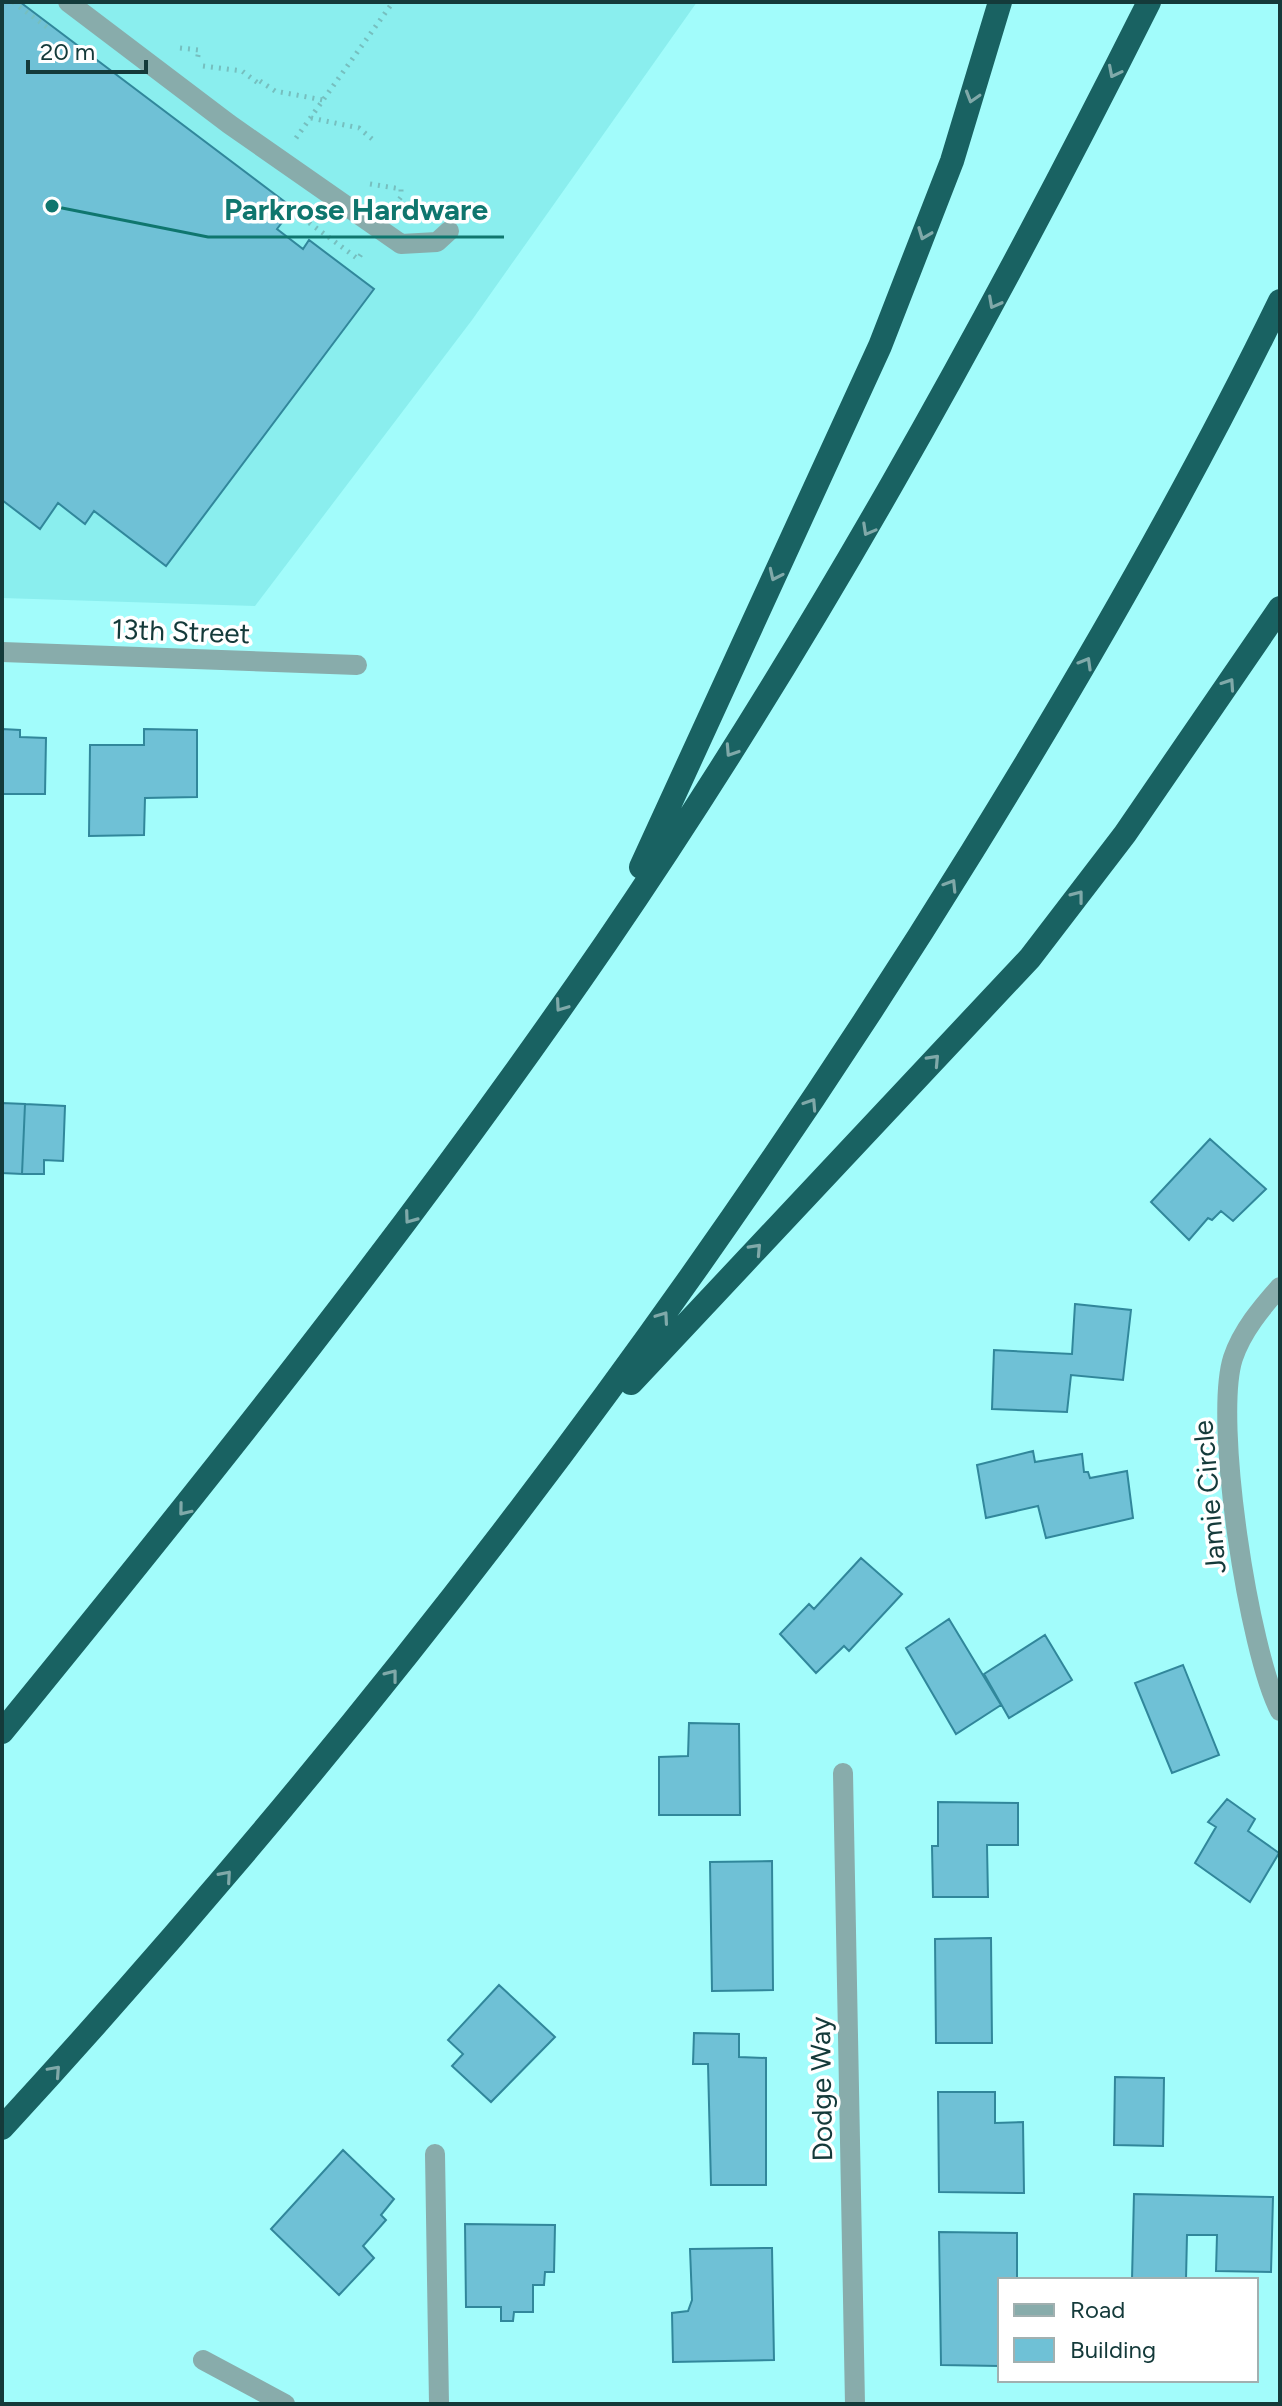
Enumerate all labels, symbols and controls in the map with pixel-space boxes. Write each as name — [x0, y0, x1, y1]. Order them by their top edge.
scale bar — [28, 24, 146, 74]
text: 20 m — [40, 37, 95, 66]
one-way arrow — [1108, 63, 1123, 78]
one-way arrow — [965, 90, 981, 104]
callout: Parkrose Hardware — [208, 183, 504, 237]
text: Parkrose Hardware — [224, 191, 488, 228]
one-way arrow — [917, 226, 934, 240]
one-way arrow — [988, 294, 1004, 308]
one-way arrow — [862, 521, 878, 536]
one-way arrow — [769, 566, 785, 581]
street label: 13th Street — [111, 612, 251, 650]
one-way arrow — [1076, 657, 1092, 671]
one-way arrow — [1219, 678, 1234, 693]
one-way arrow — [726, 742, 741, 757]
one-way arrow — [942, 879, 957, 894]
one-way arrow — [1068, 890, 1082, 905]
one-way arrow — [556, 997, 571, 1011]
one-way arrow — [925, 1055, 940, 1069]
one-way arrow — [801, 1098, 816, 1112]
one-way arrow — [406, 1209, 420, 1224]
one-way arrow — [747, 1244, 761, 1259]
one-way arrow — [653, 1312, 668, 1326]
street label: Jamie Circle — [1185, 1419, 1233, 1575]
one-way arrow — [179, 1501, 194, 1515]
one-way arrow — [382, 1669, 396, 1684]
one-way arrow — [216, 1870, 231, 1885]
street label: Dodge Way — [803, 2016, 839, 2162]
one-way arrow — [45, 2066, 60, 2080]
legend — [998, 2278, 1258, 2382]
text: Road — [1070, 2295, 1125, 2324]
text: Building — [1070, 2335, 1156, 2364]

